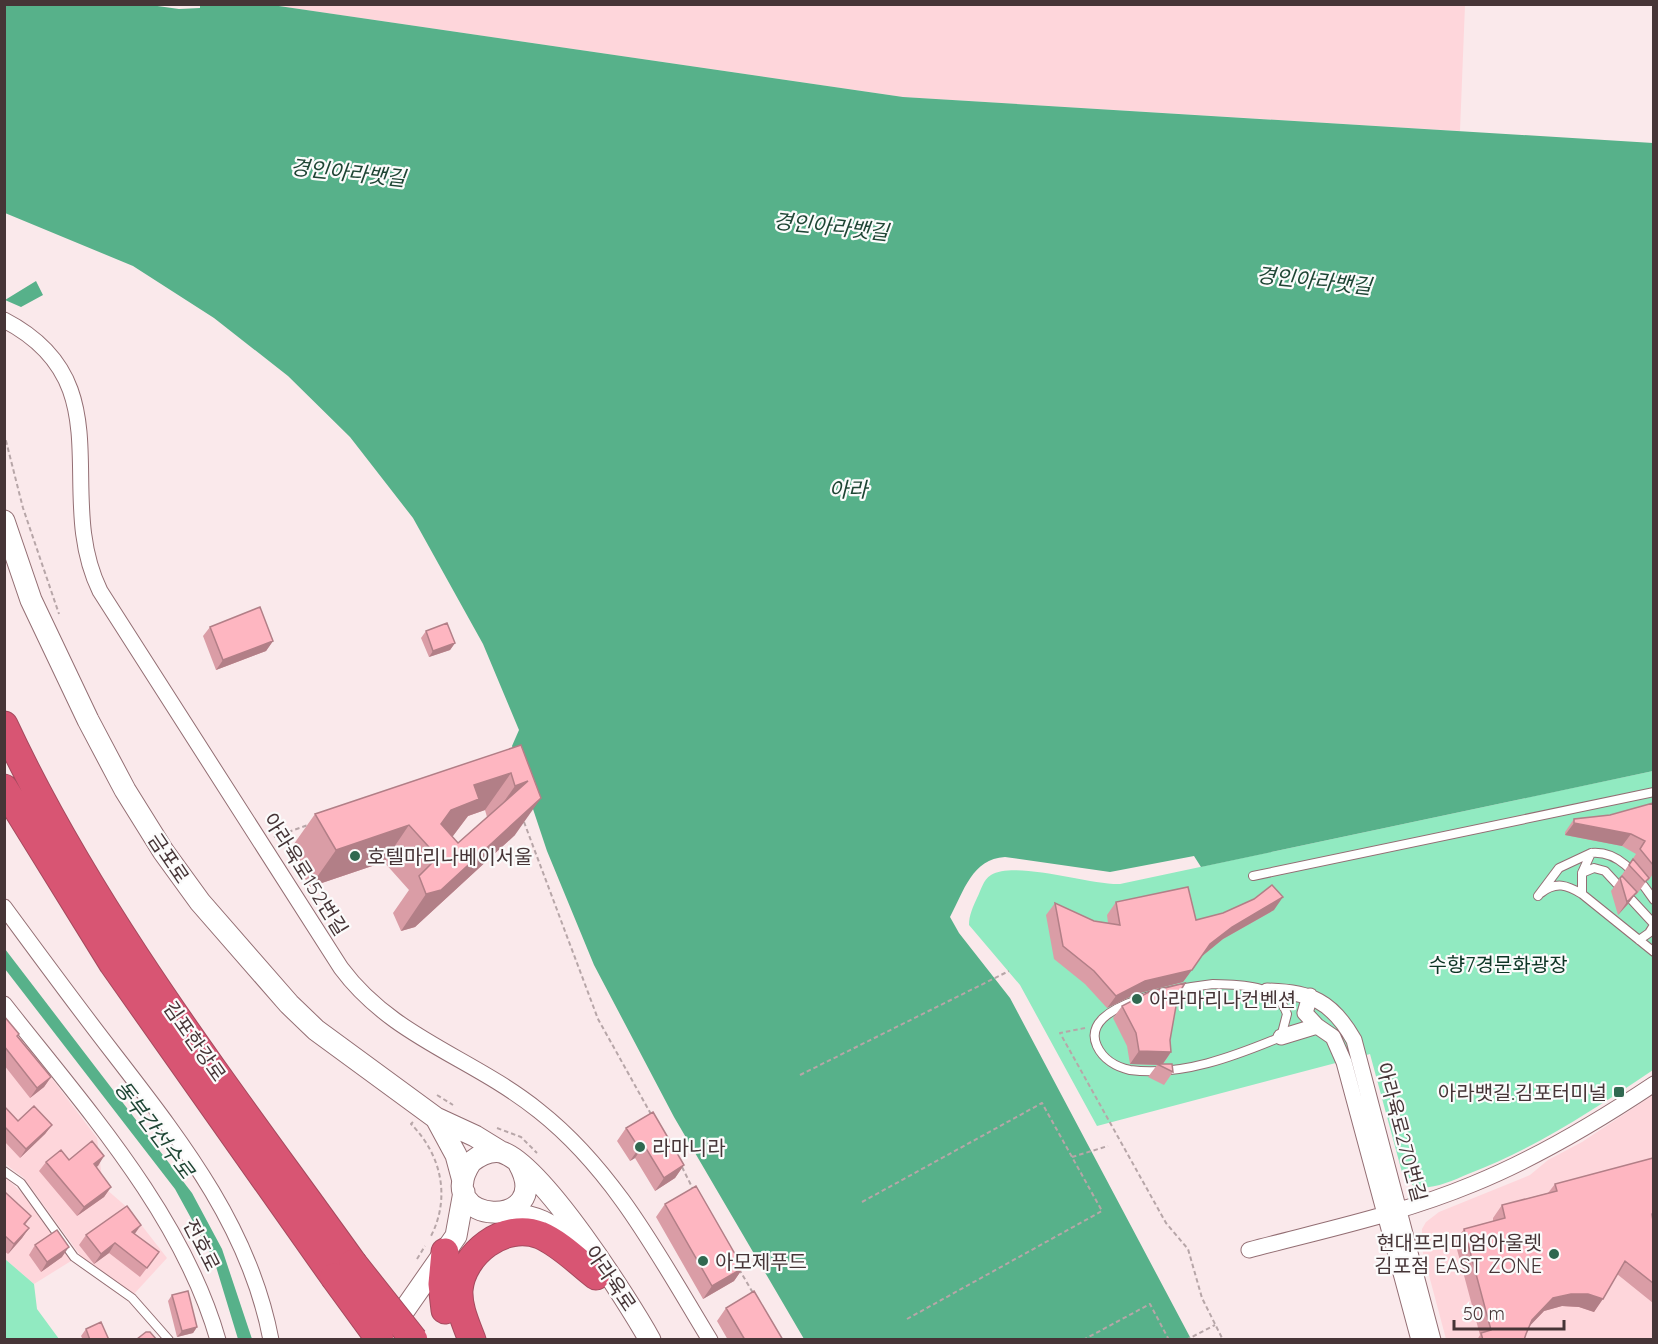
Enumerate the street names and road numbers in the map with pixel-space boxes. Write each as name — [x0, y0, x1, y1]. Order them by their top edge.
street label: 아라육로152번길 — [258, 808, 354, 940]
street label: 금포로 — [143, 828, 195, 888]
street label: 김포한강로 — [158, 996, 232, 1086]
street label: 아라육로270번길 — [1371, 1060, 1433, 1204]
street label: 전호로 — [178, 1215, 226, 1275]
street label: 아라육로 — [580, 1240, 642, 1316]

